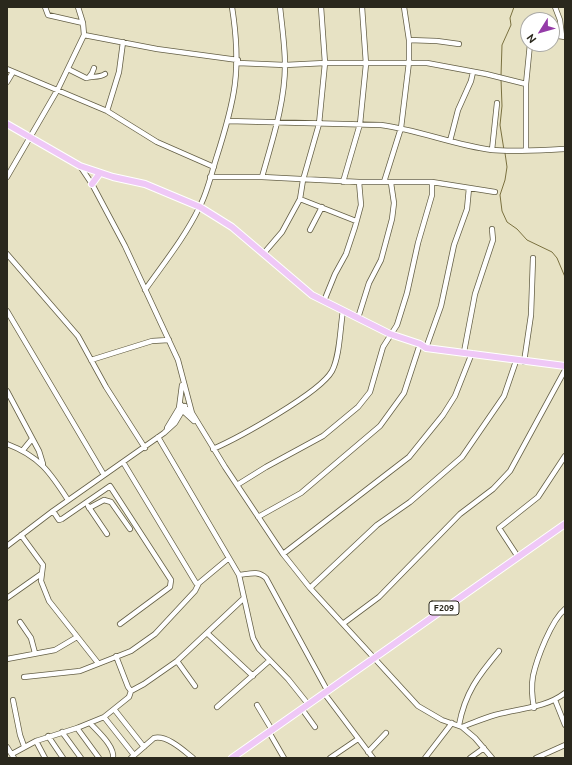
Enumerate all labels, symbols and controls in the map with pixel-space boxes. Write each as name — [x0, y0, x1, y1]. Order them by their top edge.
north arrow — [520, 12, 560, 52]
text: N — [524, 32, 538, 46]
road number: F209 — [429, 601, 459, 615]

